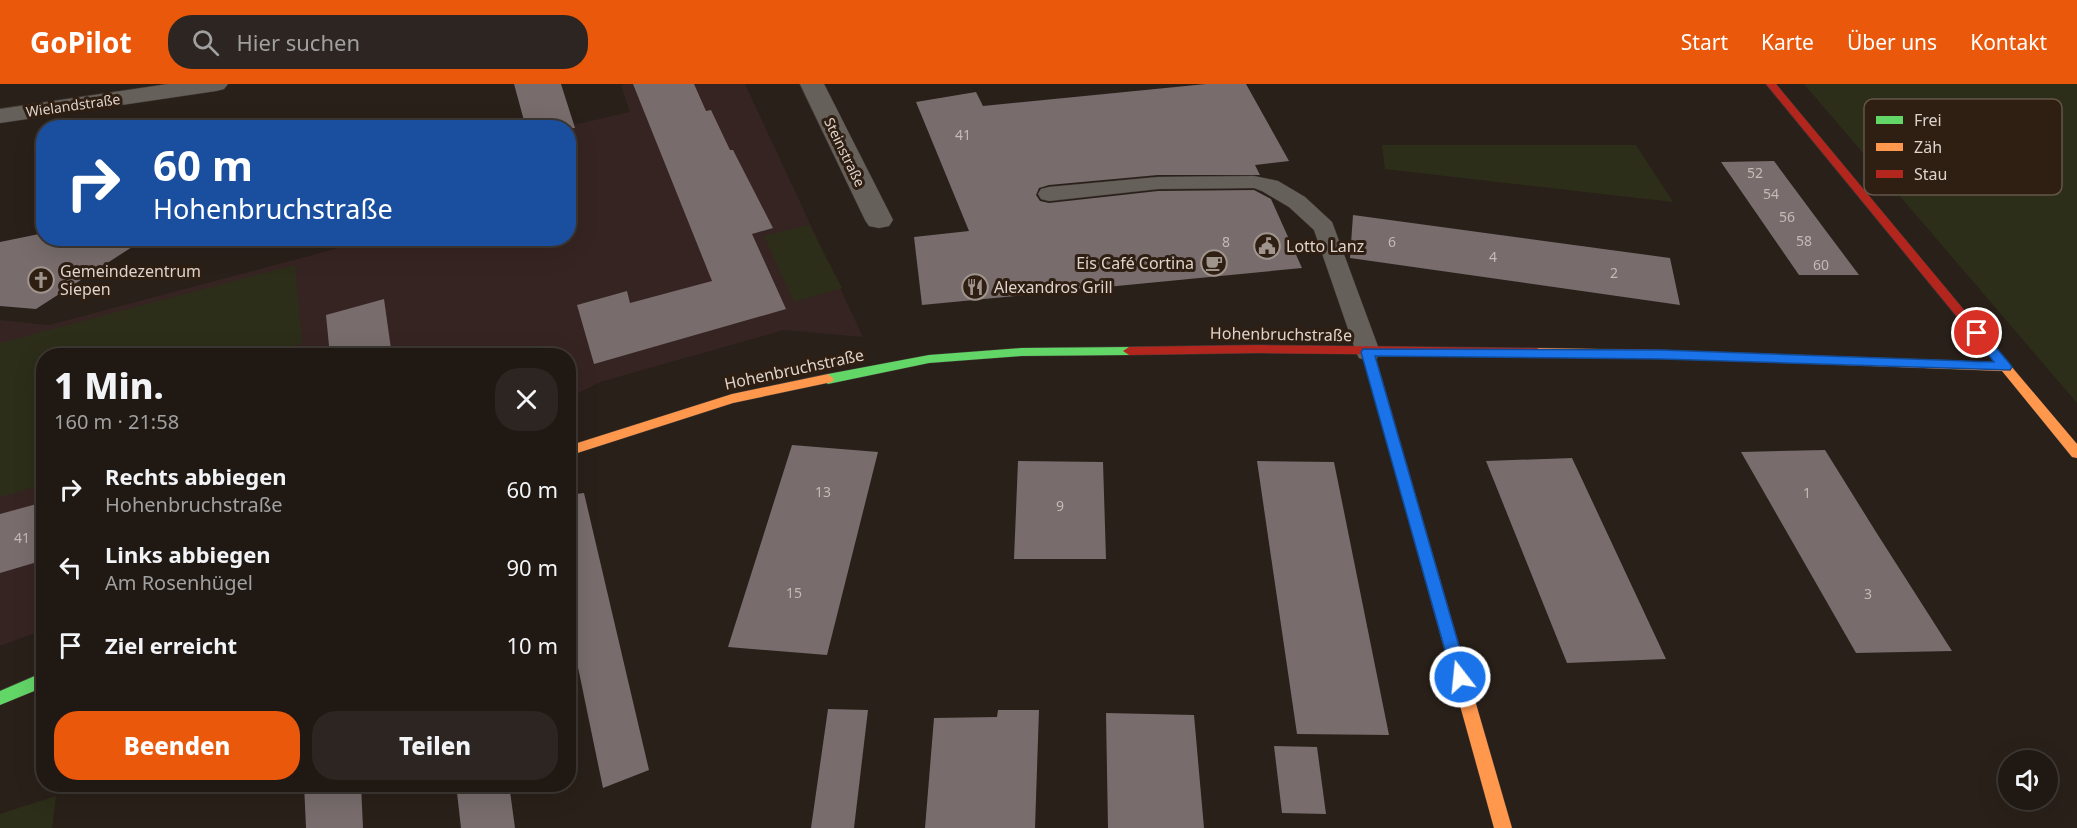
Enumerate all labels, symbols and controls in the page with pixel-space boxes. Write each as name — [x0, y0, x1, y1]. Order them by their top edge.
search box — [168, 15, 588, 69]
text: GoPilot — [30, 23, 132, 61]
icon: search — [189, 26, 222, 59]
text: Hier suchen — [237, 27, 360, 57]
text: Start — [1681, 28, 1728, 56]
text: Karte — [1761, 28, 1814, 56]
text: Über uns — [1847, 28, 1937, 56]
text: Kontakt — [1970, 28, 2047, 56]
street label: Wielandstraße — [25, 89, 122, 121]
legend — [1864, 99, 2062, 195]
text: Frei — [1914, 109, 1942, 131]
street label: Steinstraße — [820, 114, 870, 190]
house number: 41 — [955, 125, 971, 144]
text: 60 m — [153, 136, 253, 193]
text: Zäh — [1914, 136, 1942, 158]
icon: right — [54, 144, 132, 222]
house number: 52 — [1747, 163, 1763, 182]
text: Stau — [1914, 163, 1947, 185]
house number: 54 — [1763, 184, 1779, 203]
text: Hohenbruchstraße — [153, 190, 393, 227]
house number: 56 — [1779, 207, 1795, 226]
public building icon: Lotto Lanz — [1252, 231, 1282, 261]
house number: 58 — [1796, 231, 1812, 250]
house number: 8 — [1222, 232, 1230, 251]
house number: 6 — [1388, 232, 1396, 251]
place label: Lotto Lanz — [1286, 235, 1364, 257]
house number: 4 — [1489, 247, 1497, 266]
cafe icon: Eis Café Cortina — [1199, 248, 1229, 278]
place label: Eis Café Cortina — [1076, 252, 1194, 274]
house number: 60 — [1813, 255, 1829, 274]
place label: Gemeindezentrum Siepen — [60, 260, 201, 300]
house number: 2 — [1610, 263, 1618, 282]
church icon: Gemeindezentrum Siepen — [26, 265, 56, 295]
restaurant icon: Alexandros Grill — [960, 272, 990, 302]
place label: Alexandros Grill — [994, 276, 1113, 298]
pin — [1951, 307, 2002, 358]
icon: arrive — [1960, 316, 1993, 349]
street label: Hohenbruchstraße — [1210, 322, 1352, 346]
street label: Hohenbruchstraße — [722, 343, 866, 395]
text: 1 Min. — [54, 361, 164, 410]
button: close — [495, 368, 558, 431]
text: 160 m · 21:58 — [54, 408, 179, 435]
text: Rechts abbiegen — [105, 461, 287, 491]
icon: right — [54, 473, 87, 506]
text: 60 m — [507, 474, 558, 504]
house number: 13 — [815, 482, 831, 501]
house number: 1 — [1803, 483, 1811, 502]
text: Hohenbruchstraße — [105, 491, 283, 518]
house number: 9 — [1056, 496, 1064, 515]
house number: 41 — [14, 528, 30, 547]
text: Links abbiegen — [105, 539, 271, 569]
icon: left — [54, 551, 87, 584]
text: 90 m — [507, 552, 558, 582]
text: Am Rosenhügel — [105, 569, 253, 596]
house number: 15 — [786, 583, 802, 602]
house number: 3 — [1864, 584, 1872, 603]
icon: arrive — [54, 629, 87, 662]
text: Ziel erreicht — [105, 630, 237, 660]
text: 10 m — [507, 630, 558, 660]
position arrow — [1428, 645, 1492, 709]
button: Beenden — [54, 711, 300, 780]
button: Teilen — [312, 711, 558, 780]
map controls — [1998, 750, 2058, 810]
button: sound — [1998, 750, 2058, 810]

